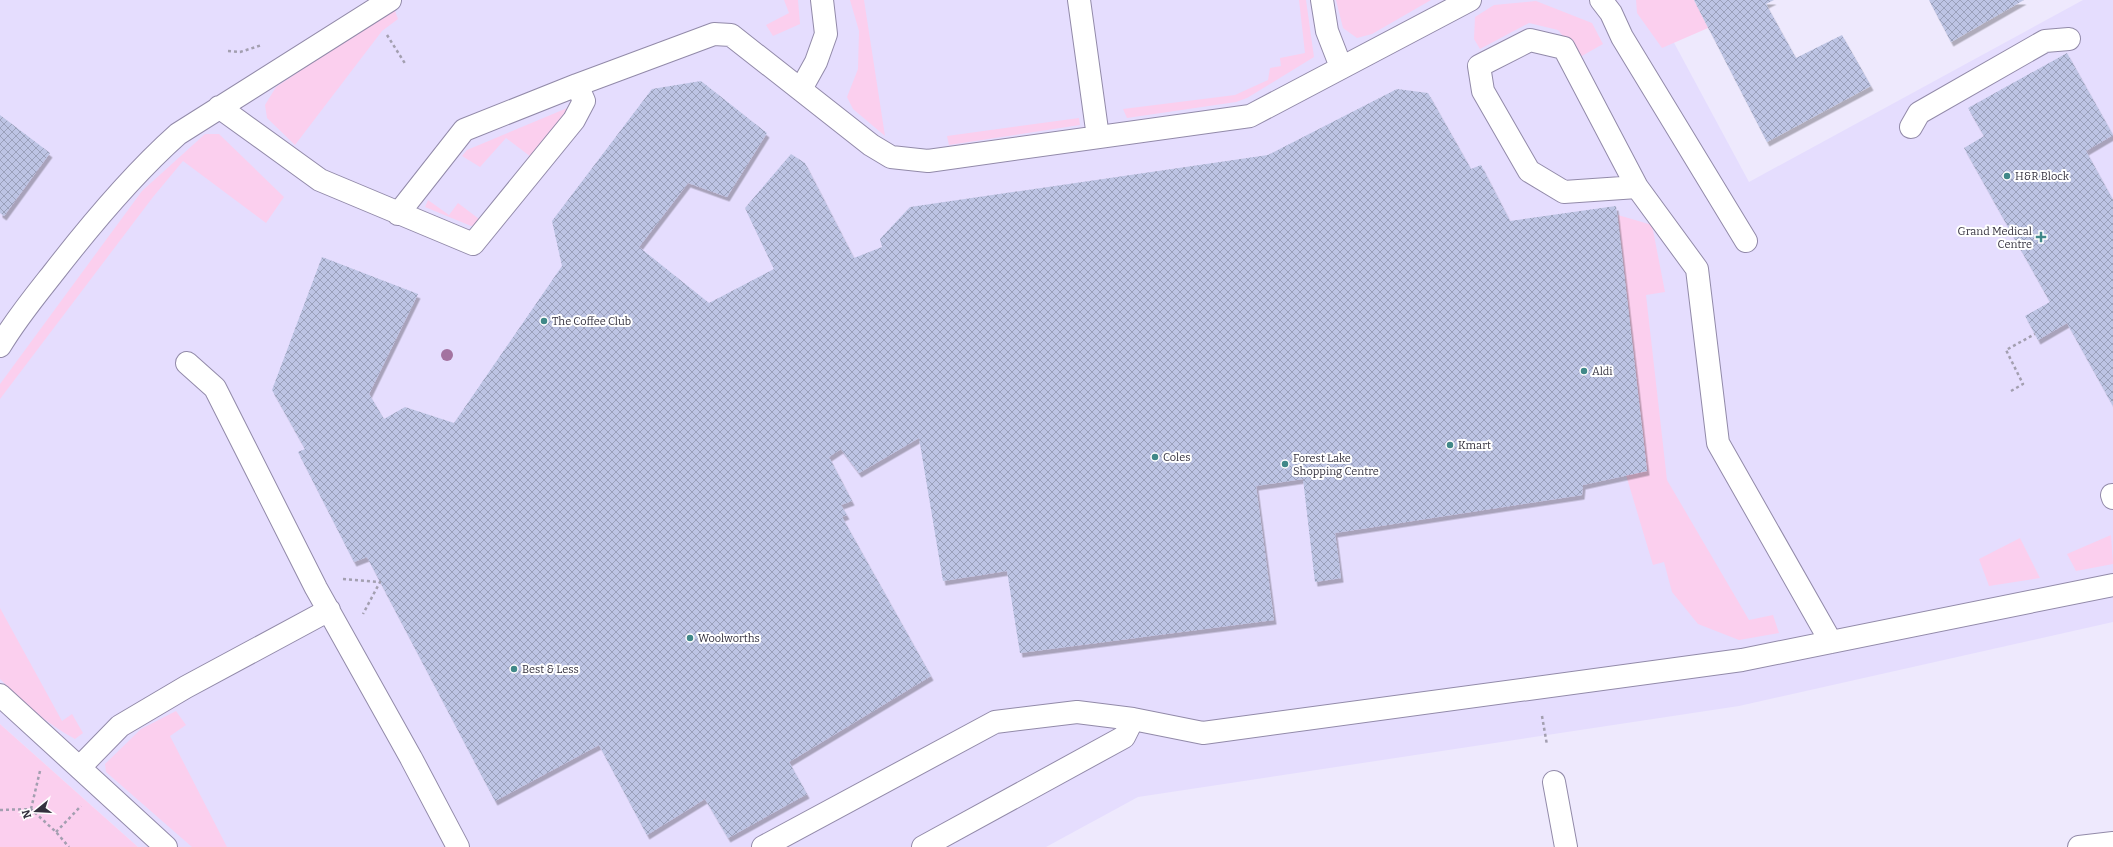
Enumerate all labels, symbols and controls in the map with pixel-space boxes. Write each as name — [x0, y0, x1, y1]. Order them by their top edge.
place label: H&R Block — [2015, 170, 2070, 183]
marker: H&R Block — [2002, 171, 2012, 181]
place label: Grand Medical Centre — [1958, 225, 2032, 251]
marker: Grand Medical Centre — [2035, 231, 2047, 243]
place label: The Coffee Club — [552, 315, 631, 328]
marker: The Coffee Club — [539, 316, 549, 326]
place label: Aldi — [1592, 365, 1613, 378]
marker: Aldi — [1579, 366, 1589, 376]
place label: Kmart — [1458, 439, 1491, 452]
marker: Kmart — [1445, 440, 1455, 450]
place label: Coles — [1163, 451, 1191, 464]
marker: Coles — [1150, 452, 1160, 462]
place label: Forest Lake Shopping Centre — [1293, 452, 1379, 478]
marker: Forest Lake Shopping Centre — [1280, 459, 1290, 469]
place label: Woolworths — [698, 632, 760, 645]
marker: Woolworths — [685, 633, 695, 643]
place label: Best & Less — [522, 663, 579, 676]
marker: Best & Less — [509, 664, 519, 674]
north arrow — [16, 791, 56, 831]
text: N — [19, 807, 34, 820]

